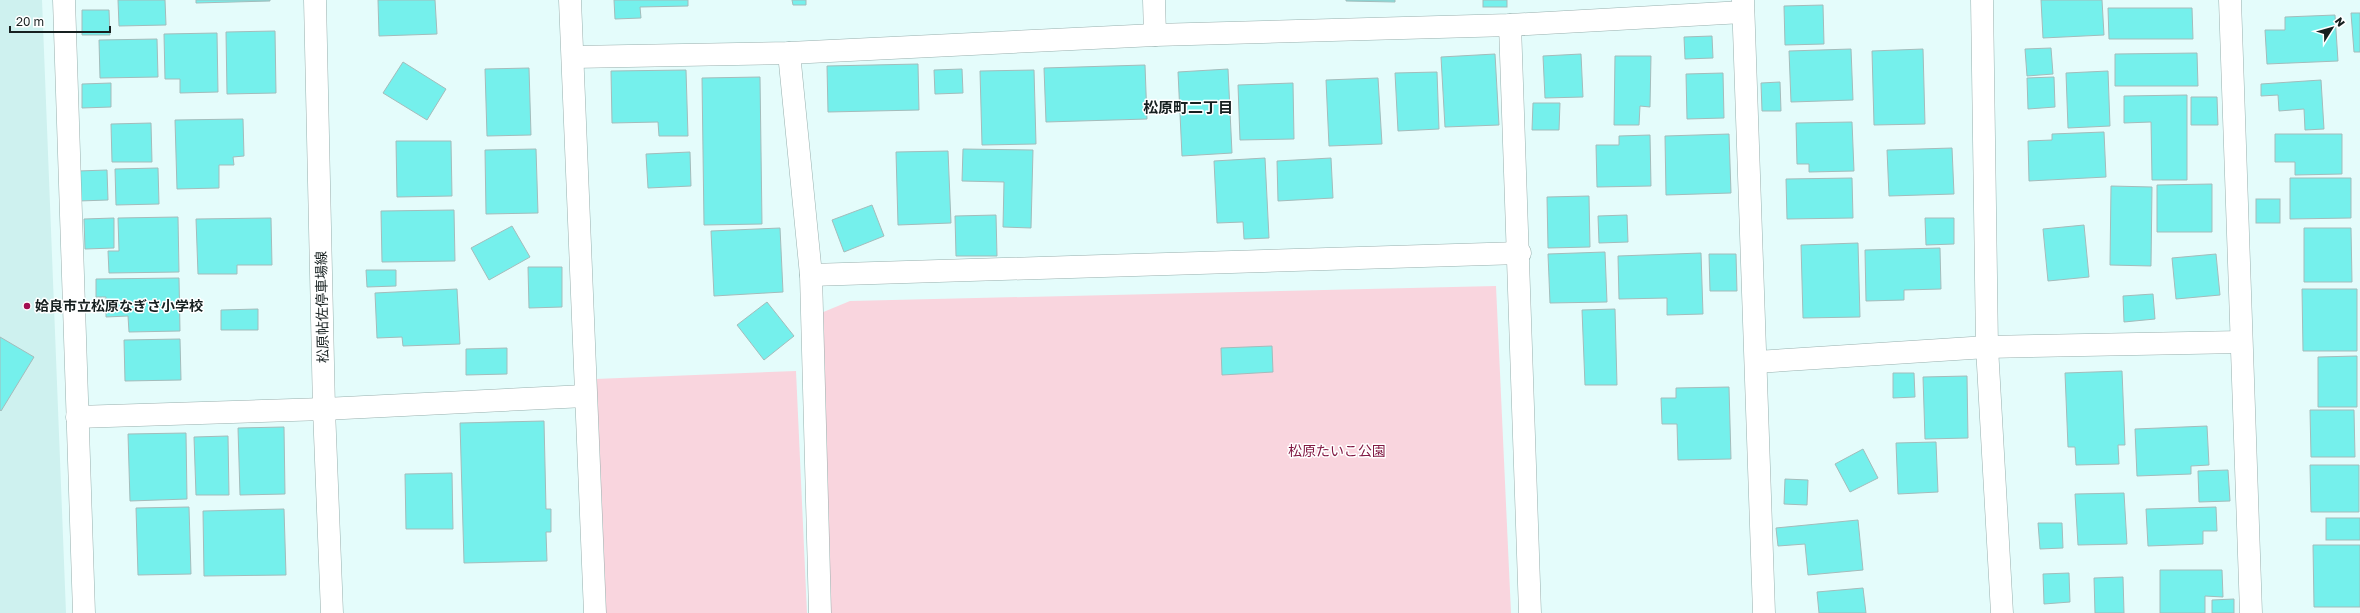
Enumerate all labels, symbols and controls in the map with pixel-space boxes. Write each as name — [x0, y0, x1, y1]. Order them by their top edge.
scale bar — [10, 8, 110, 34]
north arrow — [2312, 8, 2352, 48]
text: 20 m — [16, 14, 44, 29]
text: N — [2333, 14, 2348, 29]
district label: 松原町二丁目 — [1143, 98, 1233, 116]
street label: 松原帖佐停車場線 — [312, 251, 331, 363]
place label: 姶良市立松原なぎさ小学校 — [35, 297, 203, 314]
marker: 姶良市立松原なぎさ小学校 — [22, 301, 32, 311]
park label: 松原たいこ公園 — [1288, 442, 1386, 459]

